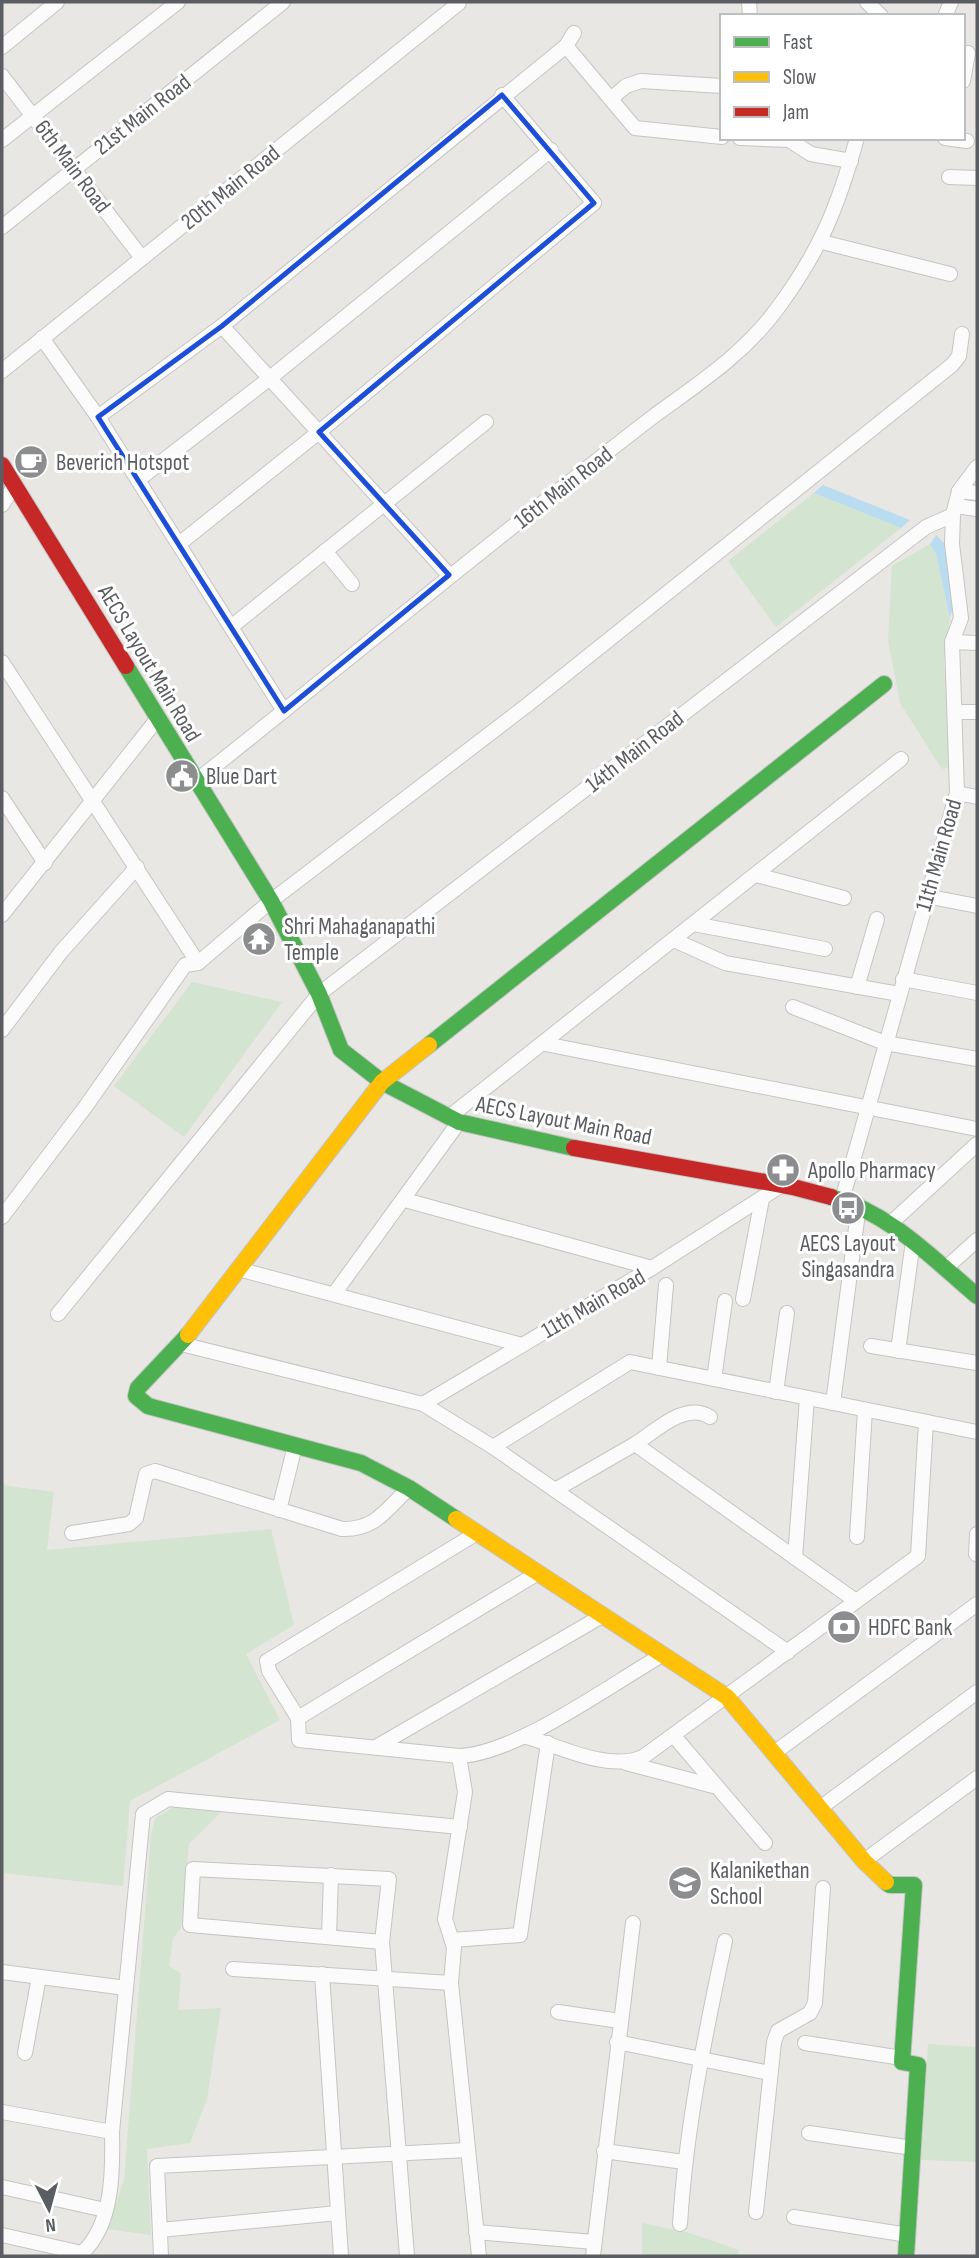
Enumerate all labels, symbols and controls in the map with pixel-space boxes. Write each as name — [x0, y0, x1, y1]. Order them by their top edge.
legend — [720, 14, 965, 140]
text: Fast — [783, 30, 813, 55]
text: Slow — [783, 65, 817, 90]
street label: 21st Main Road — [89, 68, 197, 161]
text: Jam — [782, 100, 809, 125]
street label: 6th Main Road — [28, 115, 116, 219]
street label: 20th Main Road — [176, 139, 286, 236]
street label: 16th Main Road — [509, 441, 618, 535]
cafe icon: Beverich Hotspot — [12, 443, 50, 481]
place label: Beverich Hotspot — [56, 449, 189, 477]
street label: AECS Layout Main Road — [91, 579, 207, 747]
street label: 14th Main Road — [580, 705, 689, 799]
public building icon: Blue Dart — [163, 757, 201, 795]
place label: Blue Dart — [206, 763, 277, 791]
street label: 11th Main Road — [910, 796, 968, 914]
place label: Shri Mahaganapathi Temple — [284, 913, 435, 967]
temple icon: Shri Mahaganapathi Temple — [240, 920, 278, 958]
street label: AECS Layout Main Road — [473, 1090, 654, 1152]
pharmacy icon: Apollo Pharmacy — [764, 1151, 802, 1189]
place label: Apollo Pharmacy — [807, 1157, 936, 1185]
bus stop icon: AECS Layout Singasandra — [829, 1189, 867, 1227]
place label: AECS Layout Singasandra — [799, 1230, 896, 1284]
street label: 11th Main Road — [537, 1263, 650, 1345]
bank icon: HDFC Bank — [825, 1608, 863, 1646]
place label: HDFC Bank — [868, 1614, 953, 1642]
place label: Kalanikethan School — [710, 1857, 810, 1911]
school or university icon: Kalanikethan School — [666, 1864, 704, 1902]
north arrow — [14, 2174, 84, 2244]
text: N — [44, 2212, 57, 2236]

